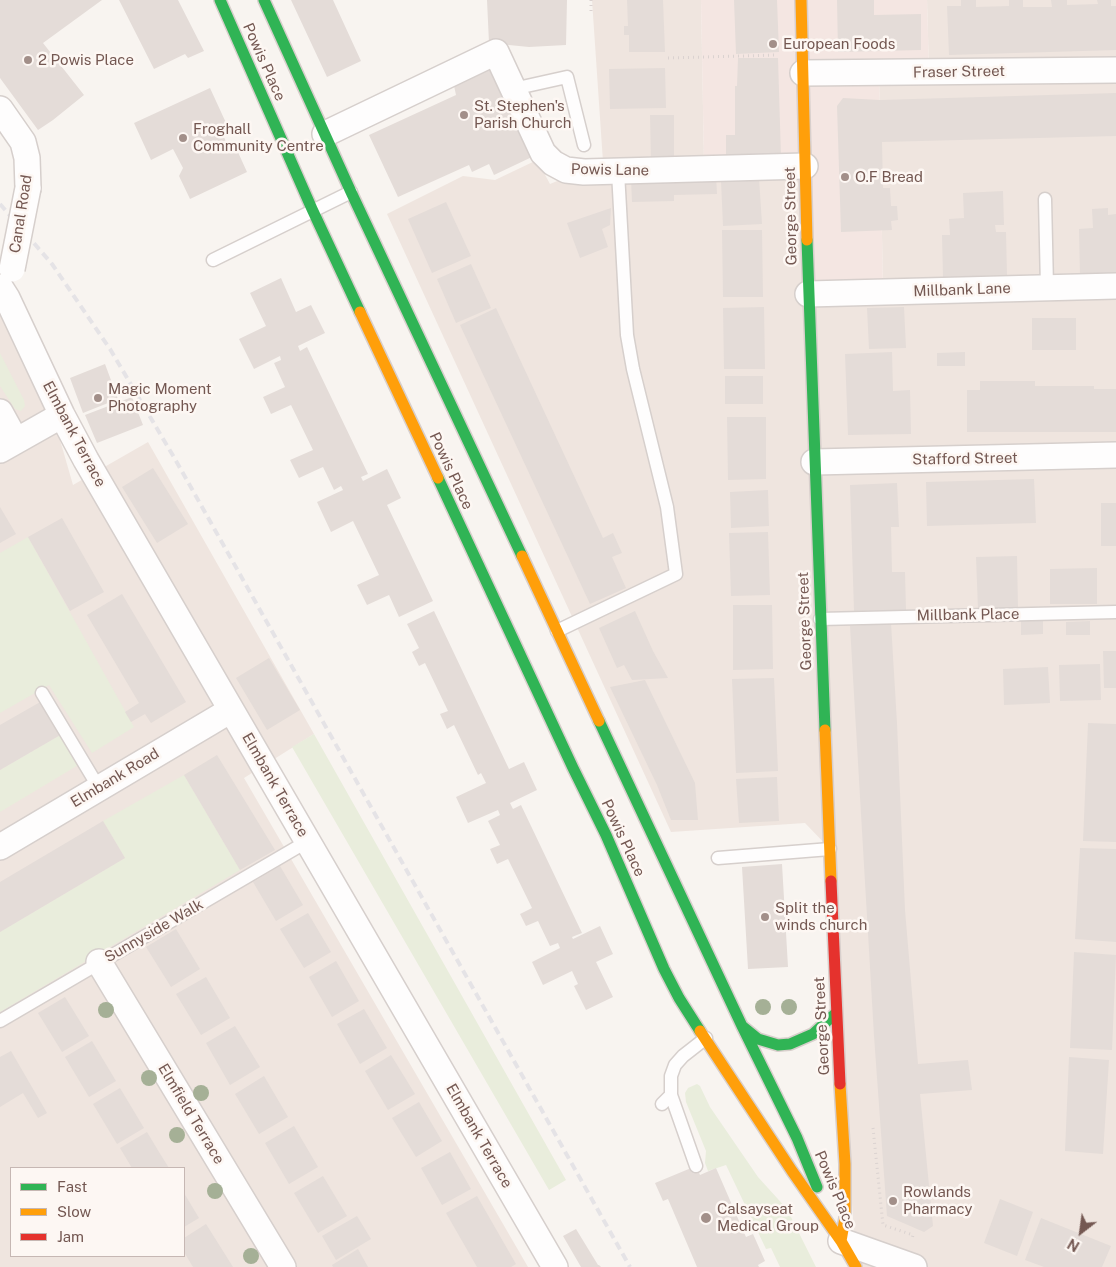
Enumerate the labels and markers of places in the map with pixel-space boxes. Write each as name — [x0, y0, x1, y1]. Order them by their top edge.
place label: European Foods — [783, 35, 895, 53]
marker: European Foods — [767, 38, 779, 50]
place label: 2 Powis Place — [38, 51, 134, 69]
marker: 2 Powis Place — [22, 54, 34, 66]
place label: St. Stephen's Parish Church — [474, 97, 571, 132]
marker: St. Stephen's Parish Church — [458, 109, 470, 121]
place label: Froghall Community Centre — [193, 120, 324, 155]
marker: Froghall Community Centre — [177, 132, 189, 144]
place label: O.F Bread — [855, 168, 923, 186]
marker: O.F Bread — [839, 171, 851, 183]
place label: Magic Moment Photography — [108, 380, 212, 415]
marker: Magic Moment Photography — [92, 392, 104, 404]
place label: Split the winds church — [775, 899, 867, 934]
marker: Split the winds church — [759, 911, 771, 923]
place label: Rowlands Pharmacy — [903, 1183, 973, 1218]
marker: Rowlands Pharmacy — [887, 1195, 899, 1207]
place label: Calsayseat Medical Group — [717, 1200, 819, 1235]
marker: Calsayseat Medical Group — [699, 1211, 713, 1225]

